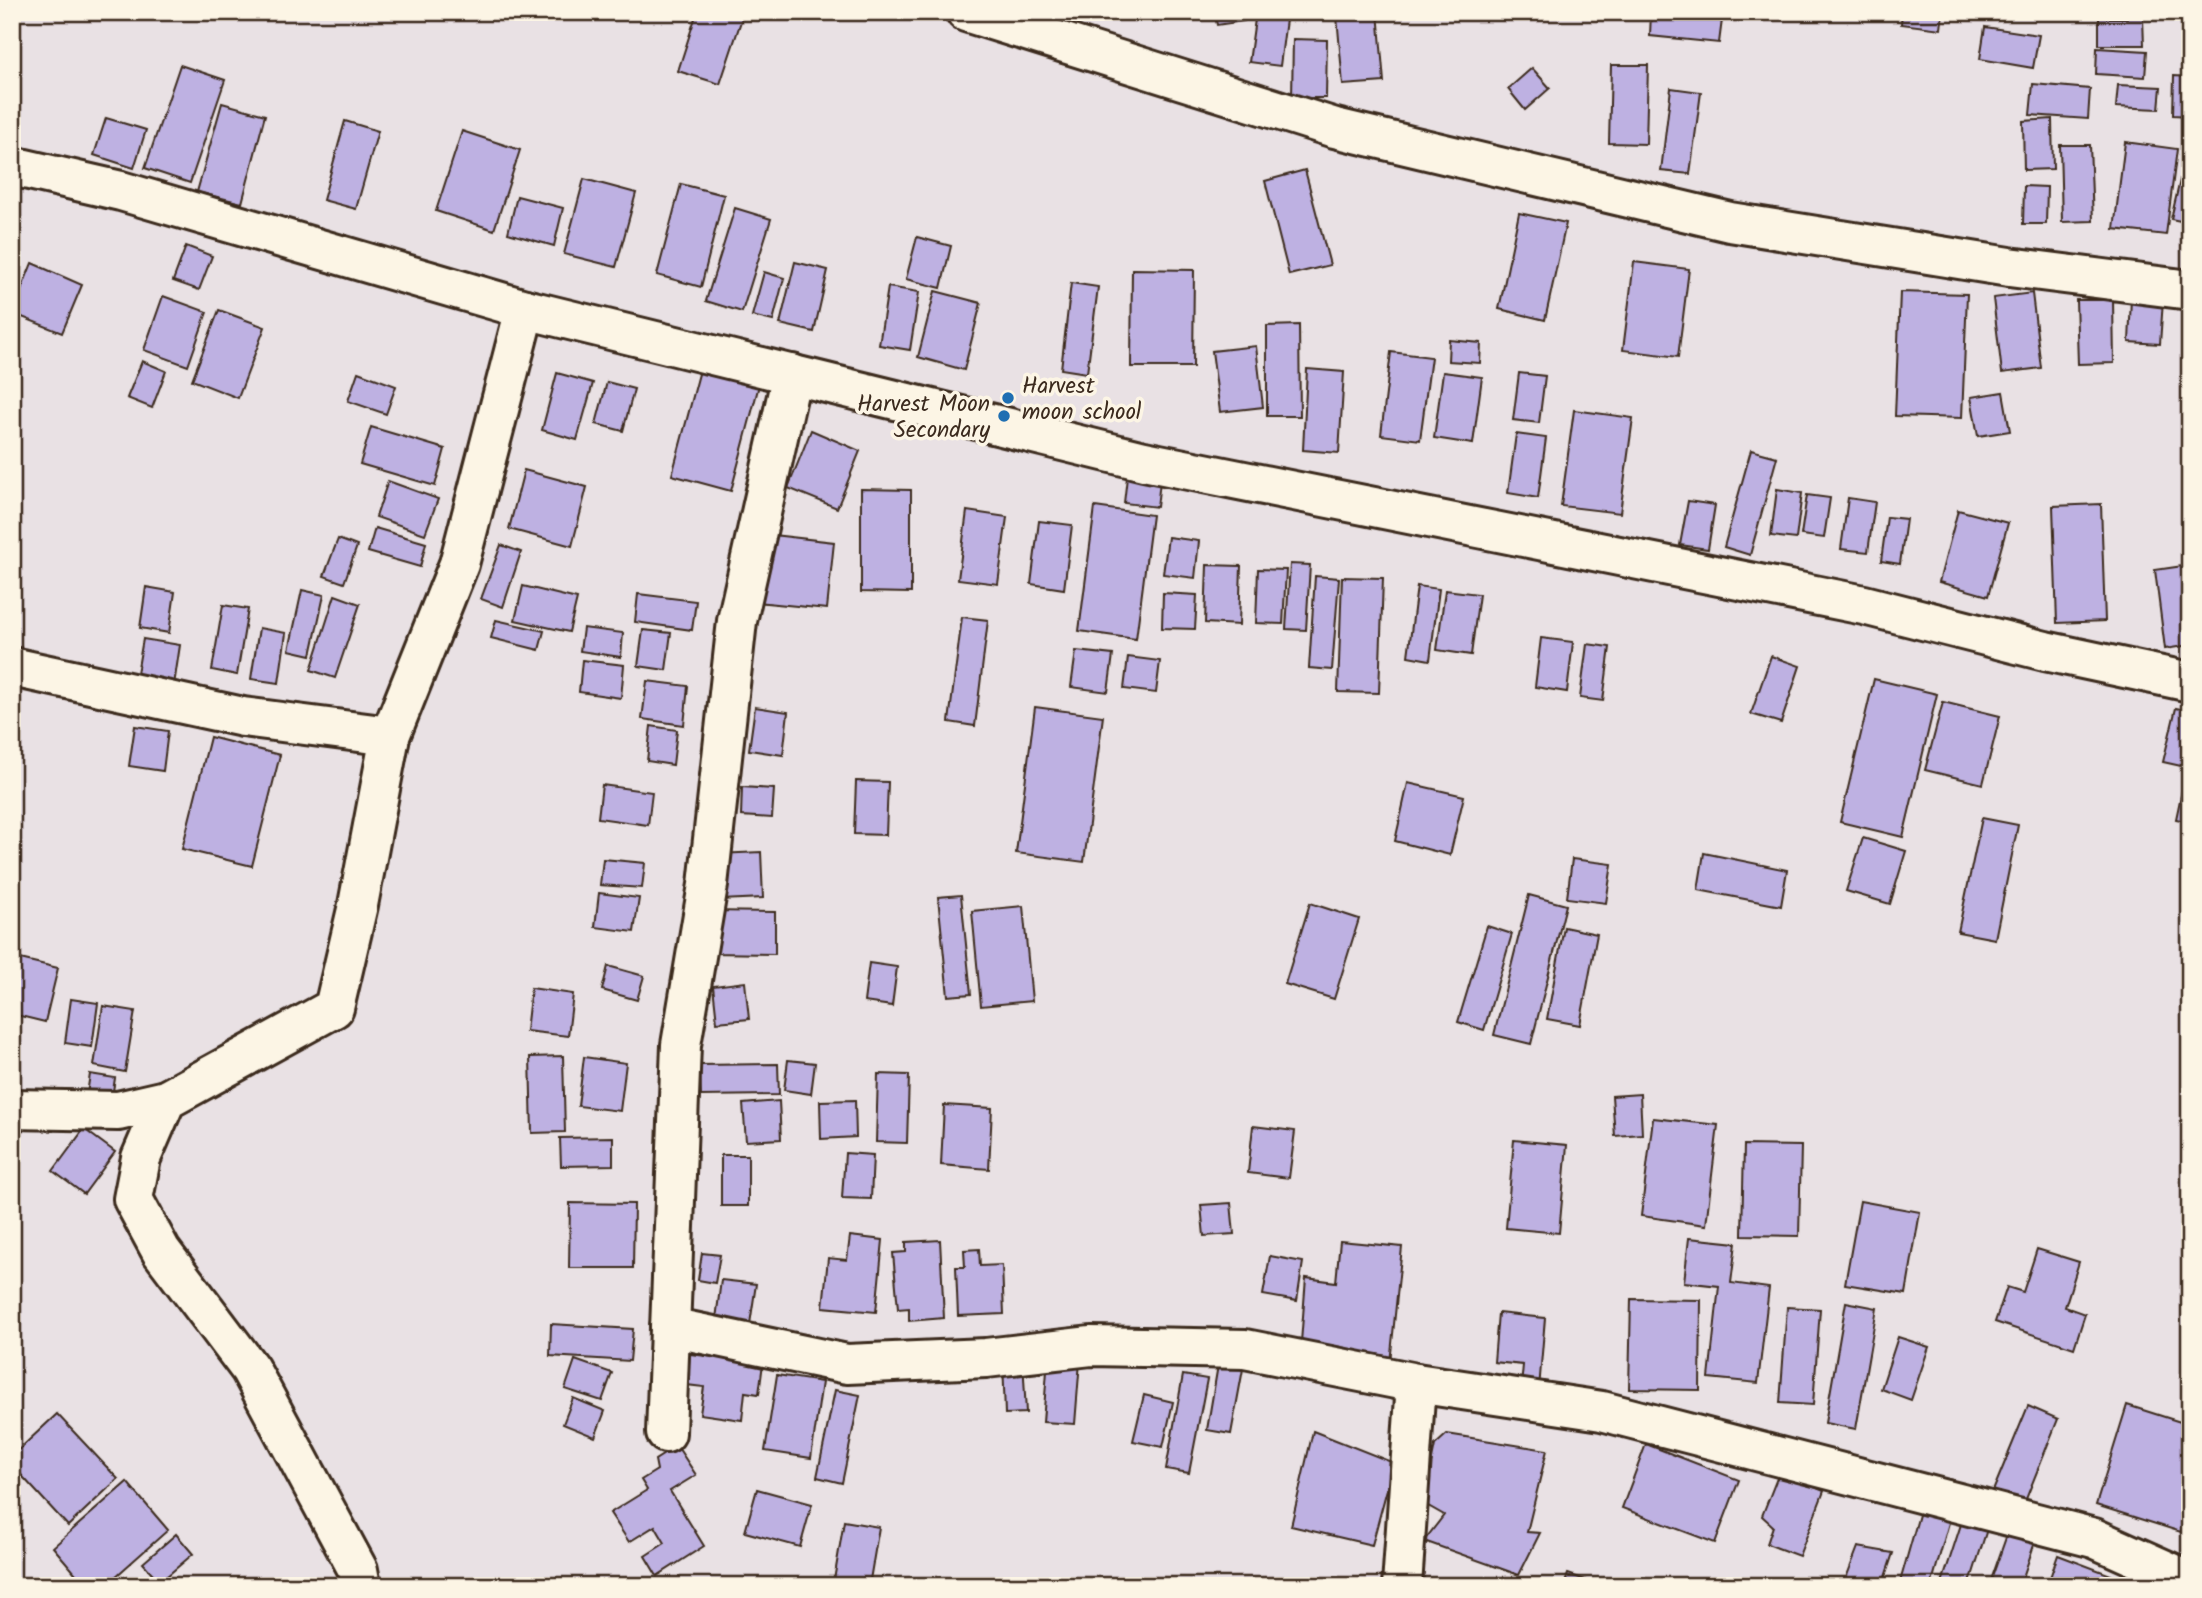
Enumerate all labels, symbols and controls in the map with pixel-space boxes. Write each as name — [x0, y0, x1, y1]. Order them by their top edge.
place label: Harvest moon school — [1022, 369, 1142, 431]
place label: Harvest Moon Secondary — [857, 387, 990, 449]
marker: Harvest moon school — [1000, 390, 1016, 406]
marker: Harvest Moon Secondary — [996, 408, 1012, 424]

